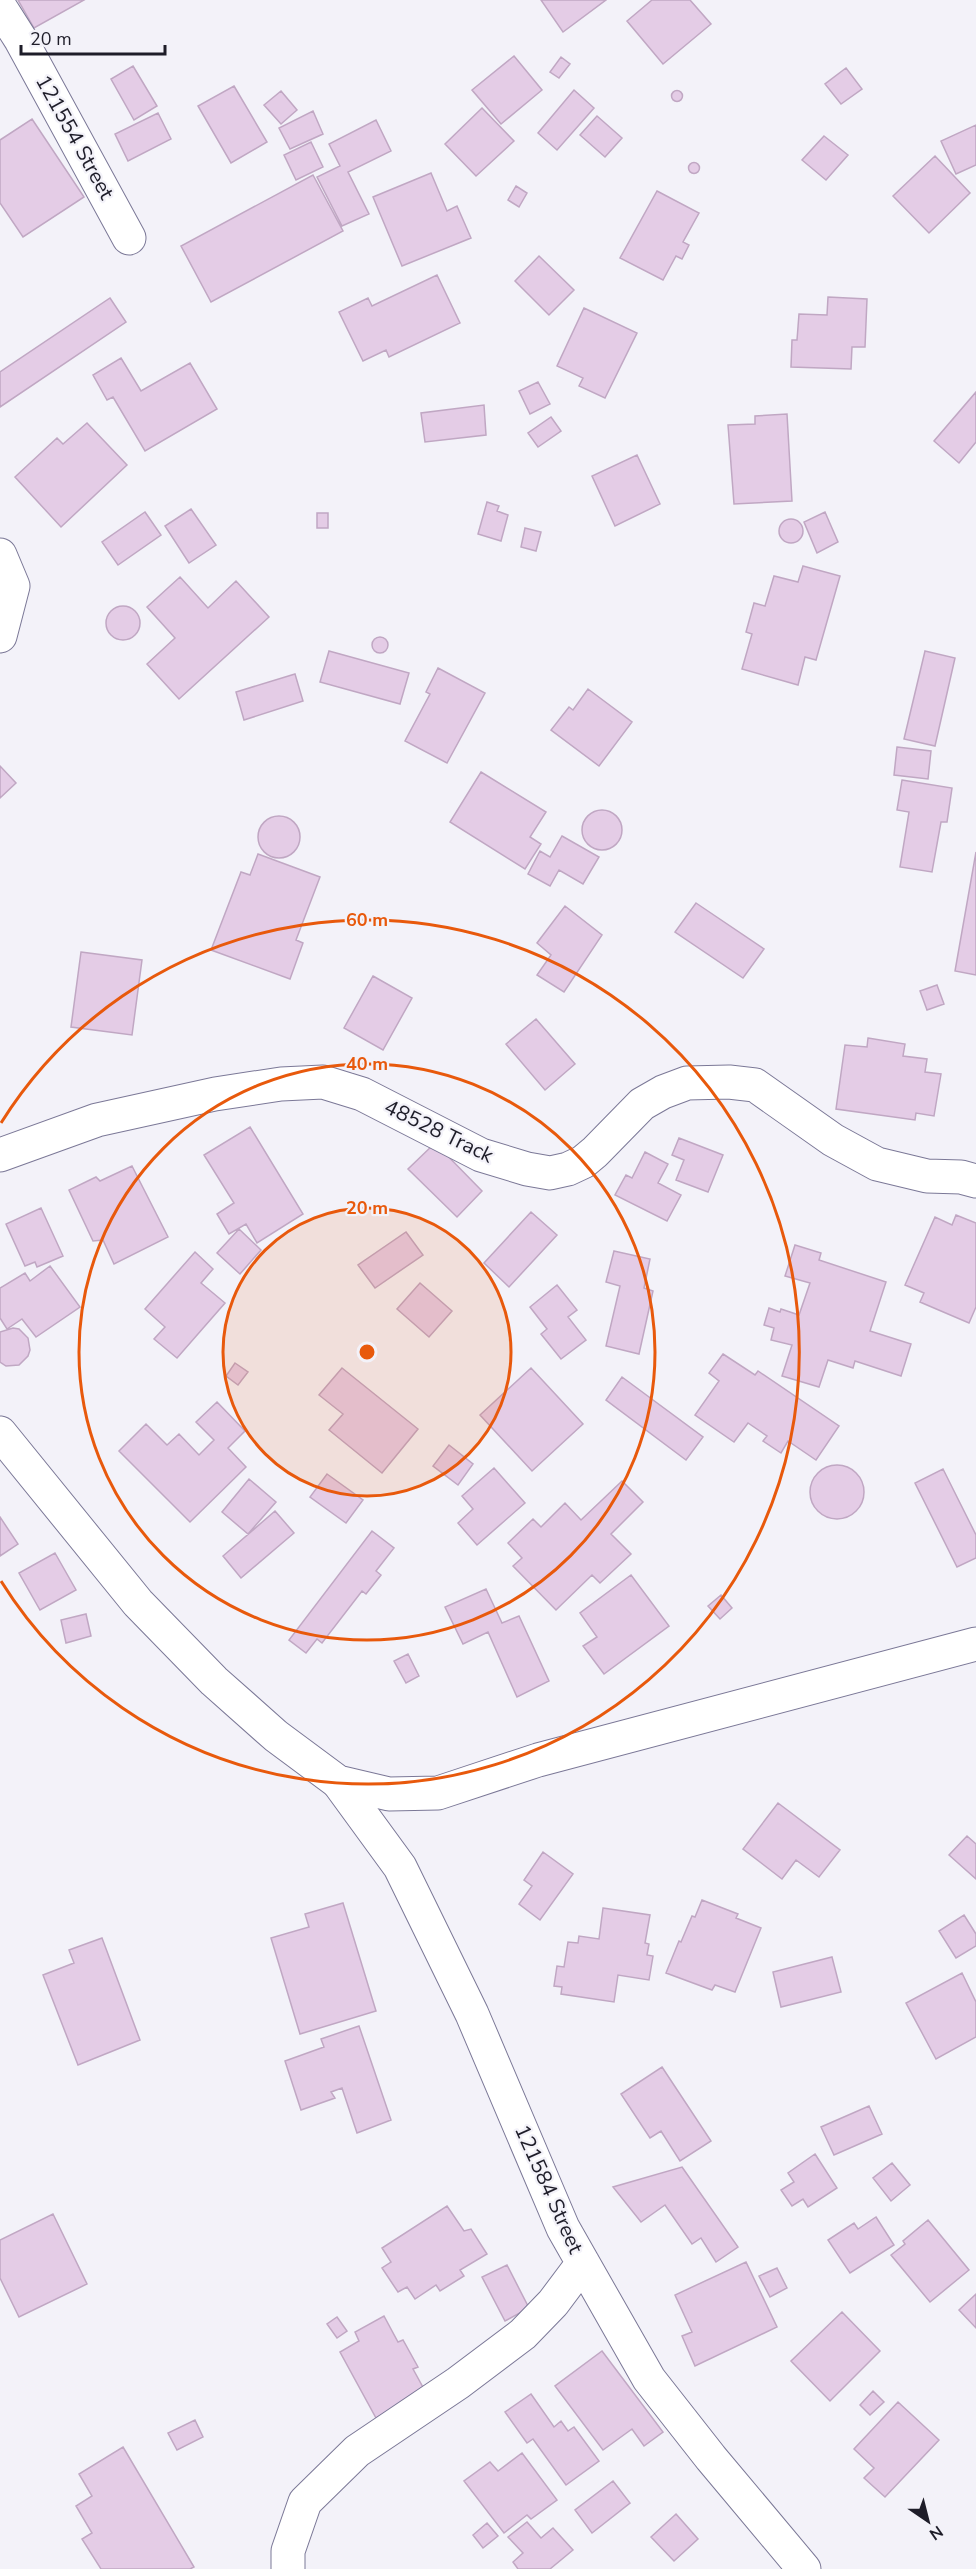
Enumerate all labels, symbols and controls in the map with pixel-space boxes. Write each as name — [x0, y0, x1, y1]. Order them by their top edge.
scale bar — [21, 18, 165, 56]
text: 20 m — [30, 27, 72, 51]
street label: 121554 Street — [29, 70, 121, 205]
text: 60 m — [346, 908, 388, 932]
text: 40 m — [346, 1052, 388, 1076]
street label: 48528 Track — [380, 1093, 499, 1170]
text: 20 m — [346, 1196, 388, 1220]
centre of rings — [357, 1342, 377, 1362]
street label: 121584 Street — [508, 2120, 590, 2258]
north arrow — [898, 2491, 958, 2551]
text: N — [925, 2520, 947, 2545]

